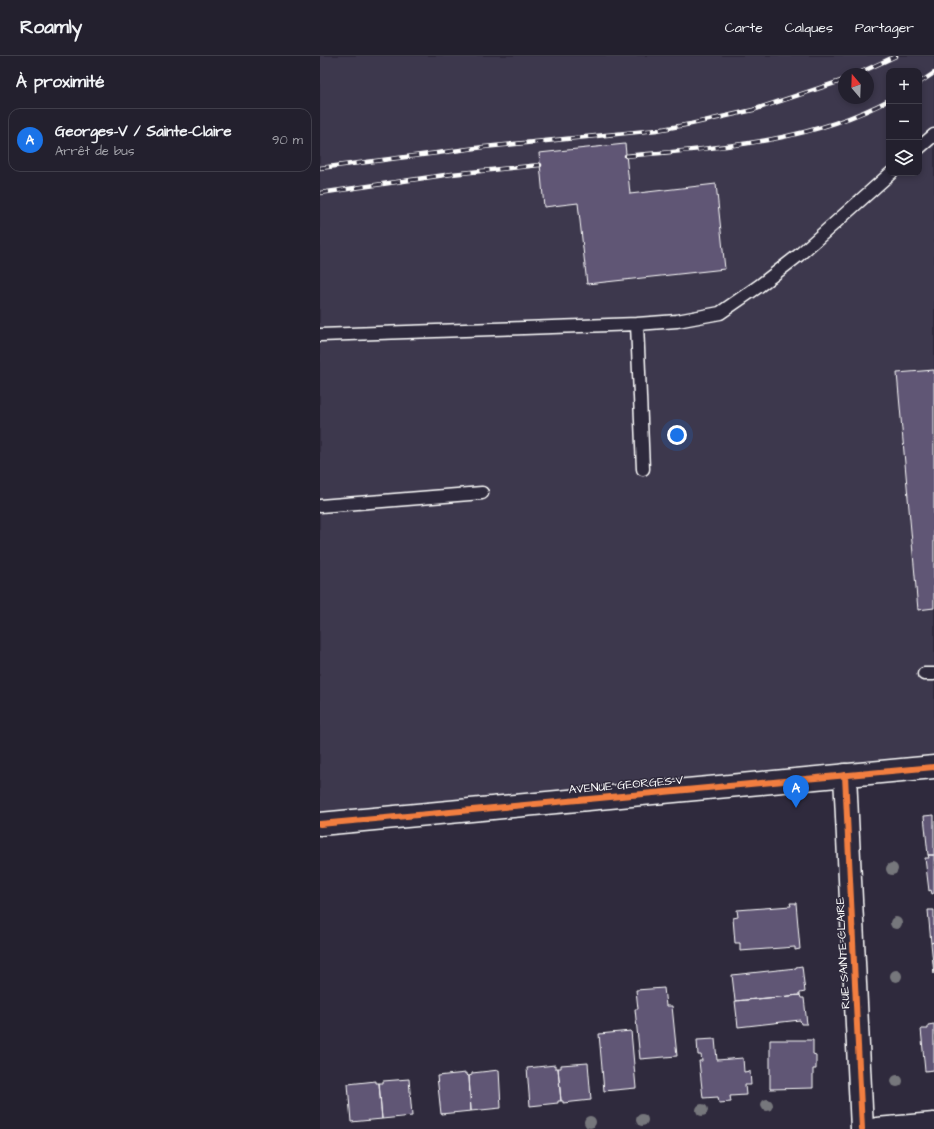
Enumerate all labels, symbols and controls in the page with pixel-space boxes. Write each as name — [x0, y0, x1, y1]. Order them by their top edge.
text: Roamly — [20, 14, 82, 41]
text: Carte — [725, 18, 763, 38]
text: Calques — [785, 18, 833, 38]
text: Partager — [855, 18, 914, 38]
north arrow — [838, 68, 874, 104]
map controls — [886, 68, 922, 176]
button: + — [886, 68, 922, 104]
text: À proximité — [16, 70, 105, 94]
button: − — [886, 104, 922, 140]
text: Georges-V / Sainte-Claire — [55, 121, 232, 142]
text: A — [26, 131, 34, 149]
text: 90 m — [272, 131, 303, 149]
button: layers — [886, 140, 922, 176]
text: Arrêt de bus — [55, 142, 135, 160]
your location — [667, 425, 687, 445]
street label: AVENUE GEORGES-V — [568, 771, 684, 798]
pin: A — [783, 775, 809, 808]
street label: RUE SAINTE-CLAIRE — [832, 897, 854, 1009]

